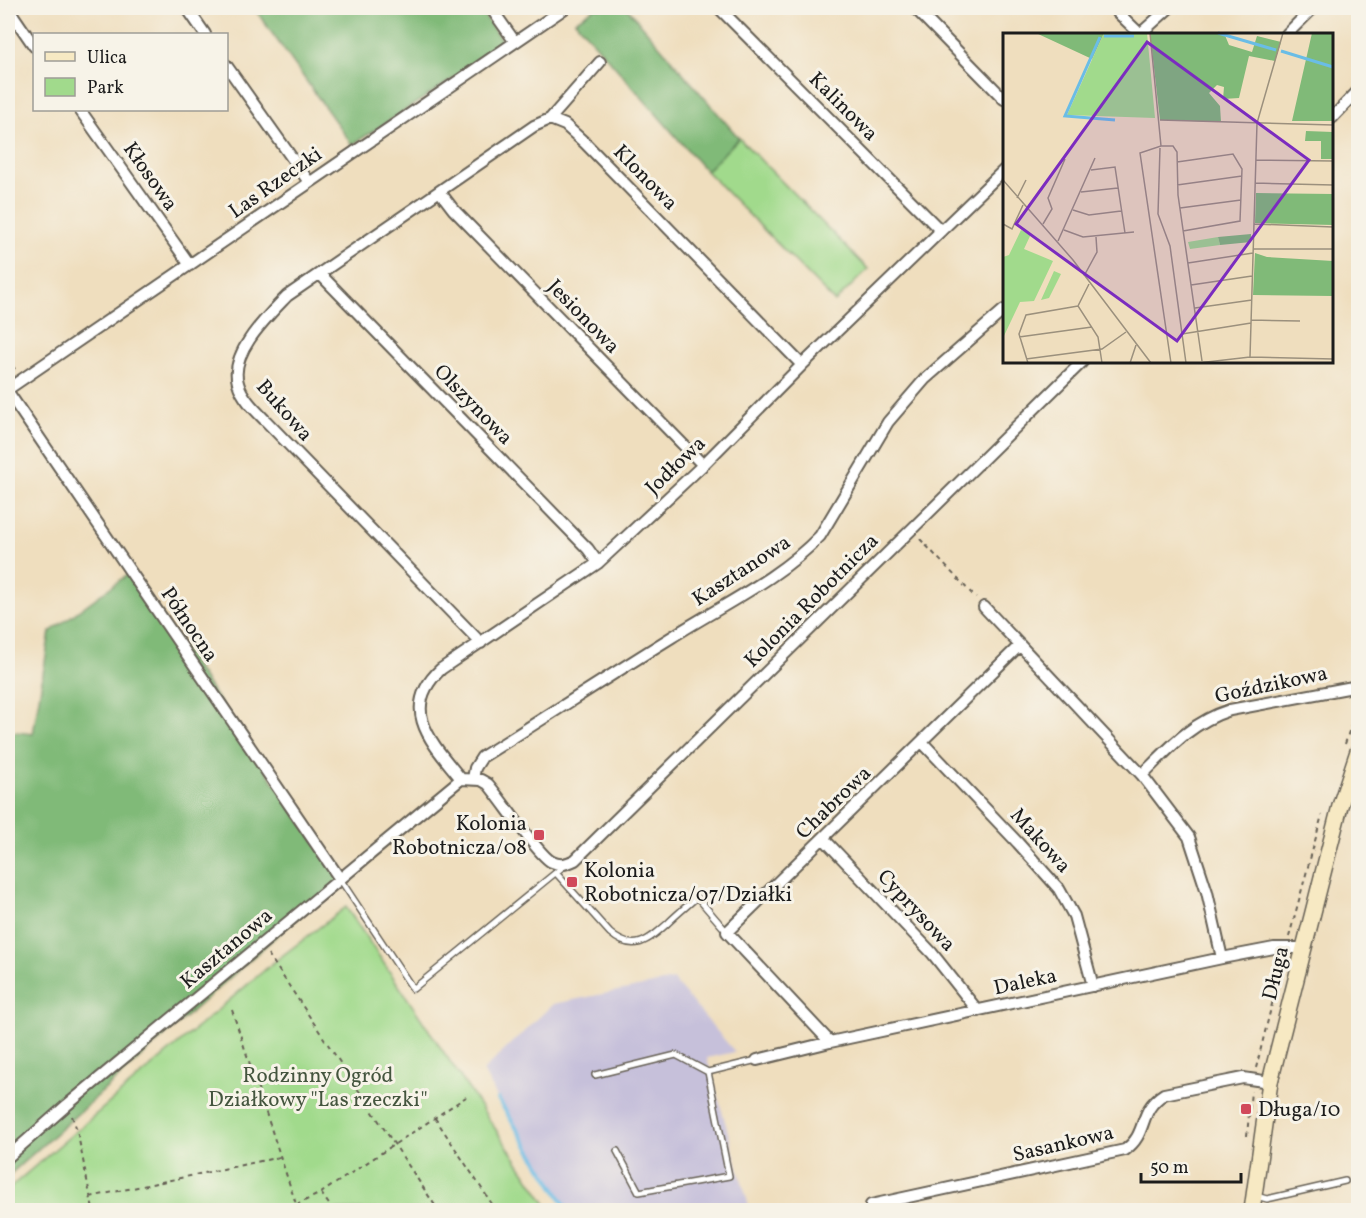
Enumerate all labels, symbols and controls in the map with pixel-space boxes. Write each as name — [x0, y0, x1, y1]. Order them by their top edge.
legend — [33, 33, 228, 111]
inset map — [1003, 33, 1333, 363]
text: Ulica — [87, 46, 127, 71]
street label: Kalinowa — [802, 66, 884, 148]
text: Park — [87, 76, 124, 101]
street label: Kłosowa — [115, 136, 184, 217]
street label: Klonowa — [606, 139, 684, 218]
street label: Las Rzeczki — [223, 140, 328, 226]
street label: Jesionowa — [540, 273, 626, 361]
street label: Olszynowa — [427, 358, 519, 452]
street label: Bukowa — [249, 374, 319, 448]
street label: Jodłowa — [639, 430, 713, 502]
street label: Kolonia Robotnicza — [738, 527, 886, 675]
street label: Kasztanowa — [687, 529, 797, 614]
street label: Północna — [153, 581, 225, 668]
street label: Goździkowa — [1212, 659, 1330, 712]
street label: Chabrowa — [790, 760, 878, 846]
street label: Makowa — [1003, 802, 1077, 880]
place label: Kolonia Robotnicza/08 — [392, 810, 527, 863]
marker: Kolonia Robotnicza/08 — [532, 828, 546, 842]
place label: Kolonia Robotnicza/07/Działki — [584, 857, 792, 910]
street label: Cyprysowa — [870, 863, 962, 959]
marker: Kolonia Robotnicza/07/Działki — [565, 875, 579, 889]
street label: Kasztanowa — [175, 902, 279, 996]
street label: Długa — [1256, 943, 1297, 1003]
street label: Daleka — [991, 962, 1060, 1003]
park label: Rodzinny Ogród Działkowy "Las rzeczki" — [208, 1062, 428, 1115]
place label: Długa/10 — [1258, 1096, 1340, 1125]
marker: Długa/10 — [1239, 1102, 1253, 1116]
street label: Sasankowa — [1010, 1119, 1117, 1170]
scale bar — [1141, 1146, 1242, 1184]
text: 50 m — [1150, 1156, 1189, 1181]

